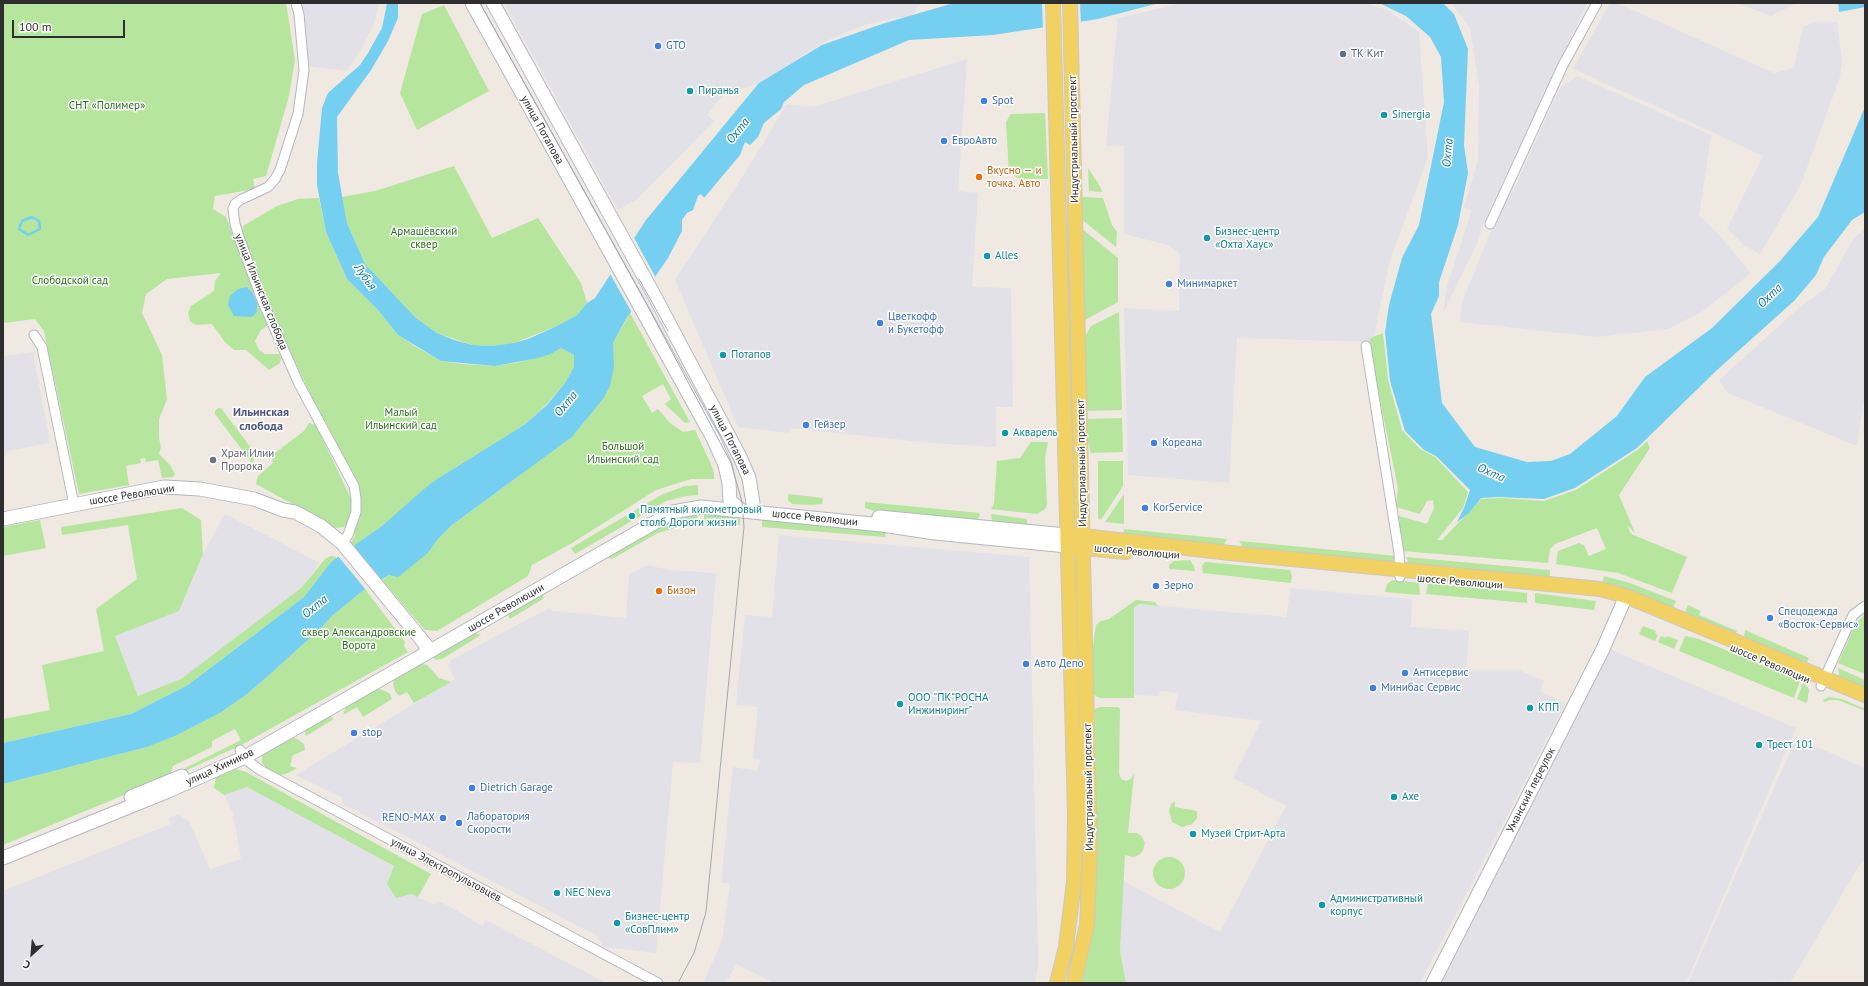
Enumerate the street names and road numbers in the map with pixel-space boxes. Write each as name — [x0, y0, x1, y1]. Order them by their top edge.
street label: Индустриальный проспект — [1066, 75, 1082, 203]
street label: улица Потапова — [518, 93, 566, 167]
street label: улица Ильинская слобода — [232, 232, 290, 352]
street label: Индустриальный проспект — [1074, 399, 1090, 527]
street label: улица Потапова — [707, 403, 753, 477]
street label: шоссе Революции — [88, 482, 176, 508]
street label: шоссе Революции — [772, 507, 858, 529]
street label: шоссе Революции — [1094, 542, 1180, 562]
street label: шоссе Революции — [1417, 572, 1503, 592]
street label: шоссе Революции — [465, 581, 547, 635]
street label: шоссе Революции — [1728, 641, 1812, 687]
street label: Индустриальный проспект — [1081, 723, 1097, 851]
street label: Уманский переулок — [1504, 745, 1558, 835]
street label: улица Химиков — [184, 746, 256, 788]
street label: улица Электропультовцев — [388, 835, 504, 905]

